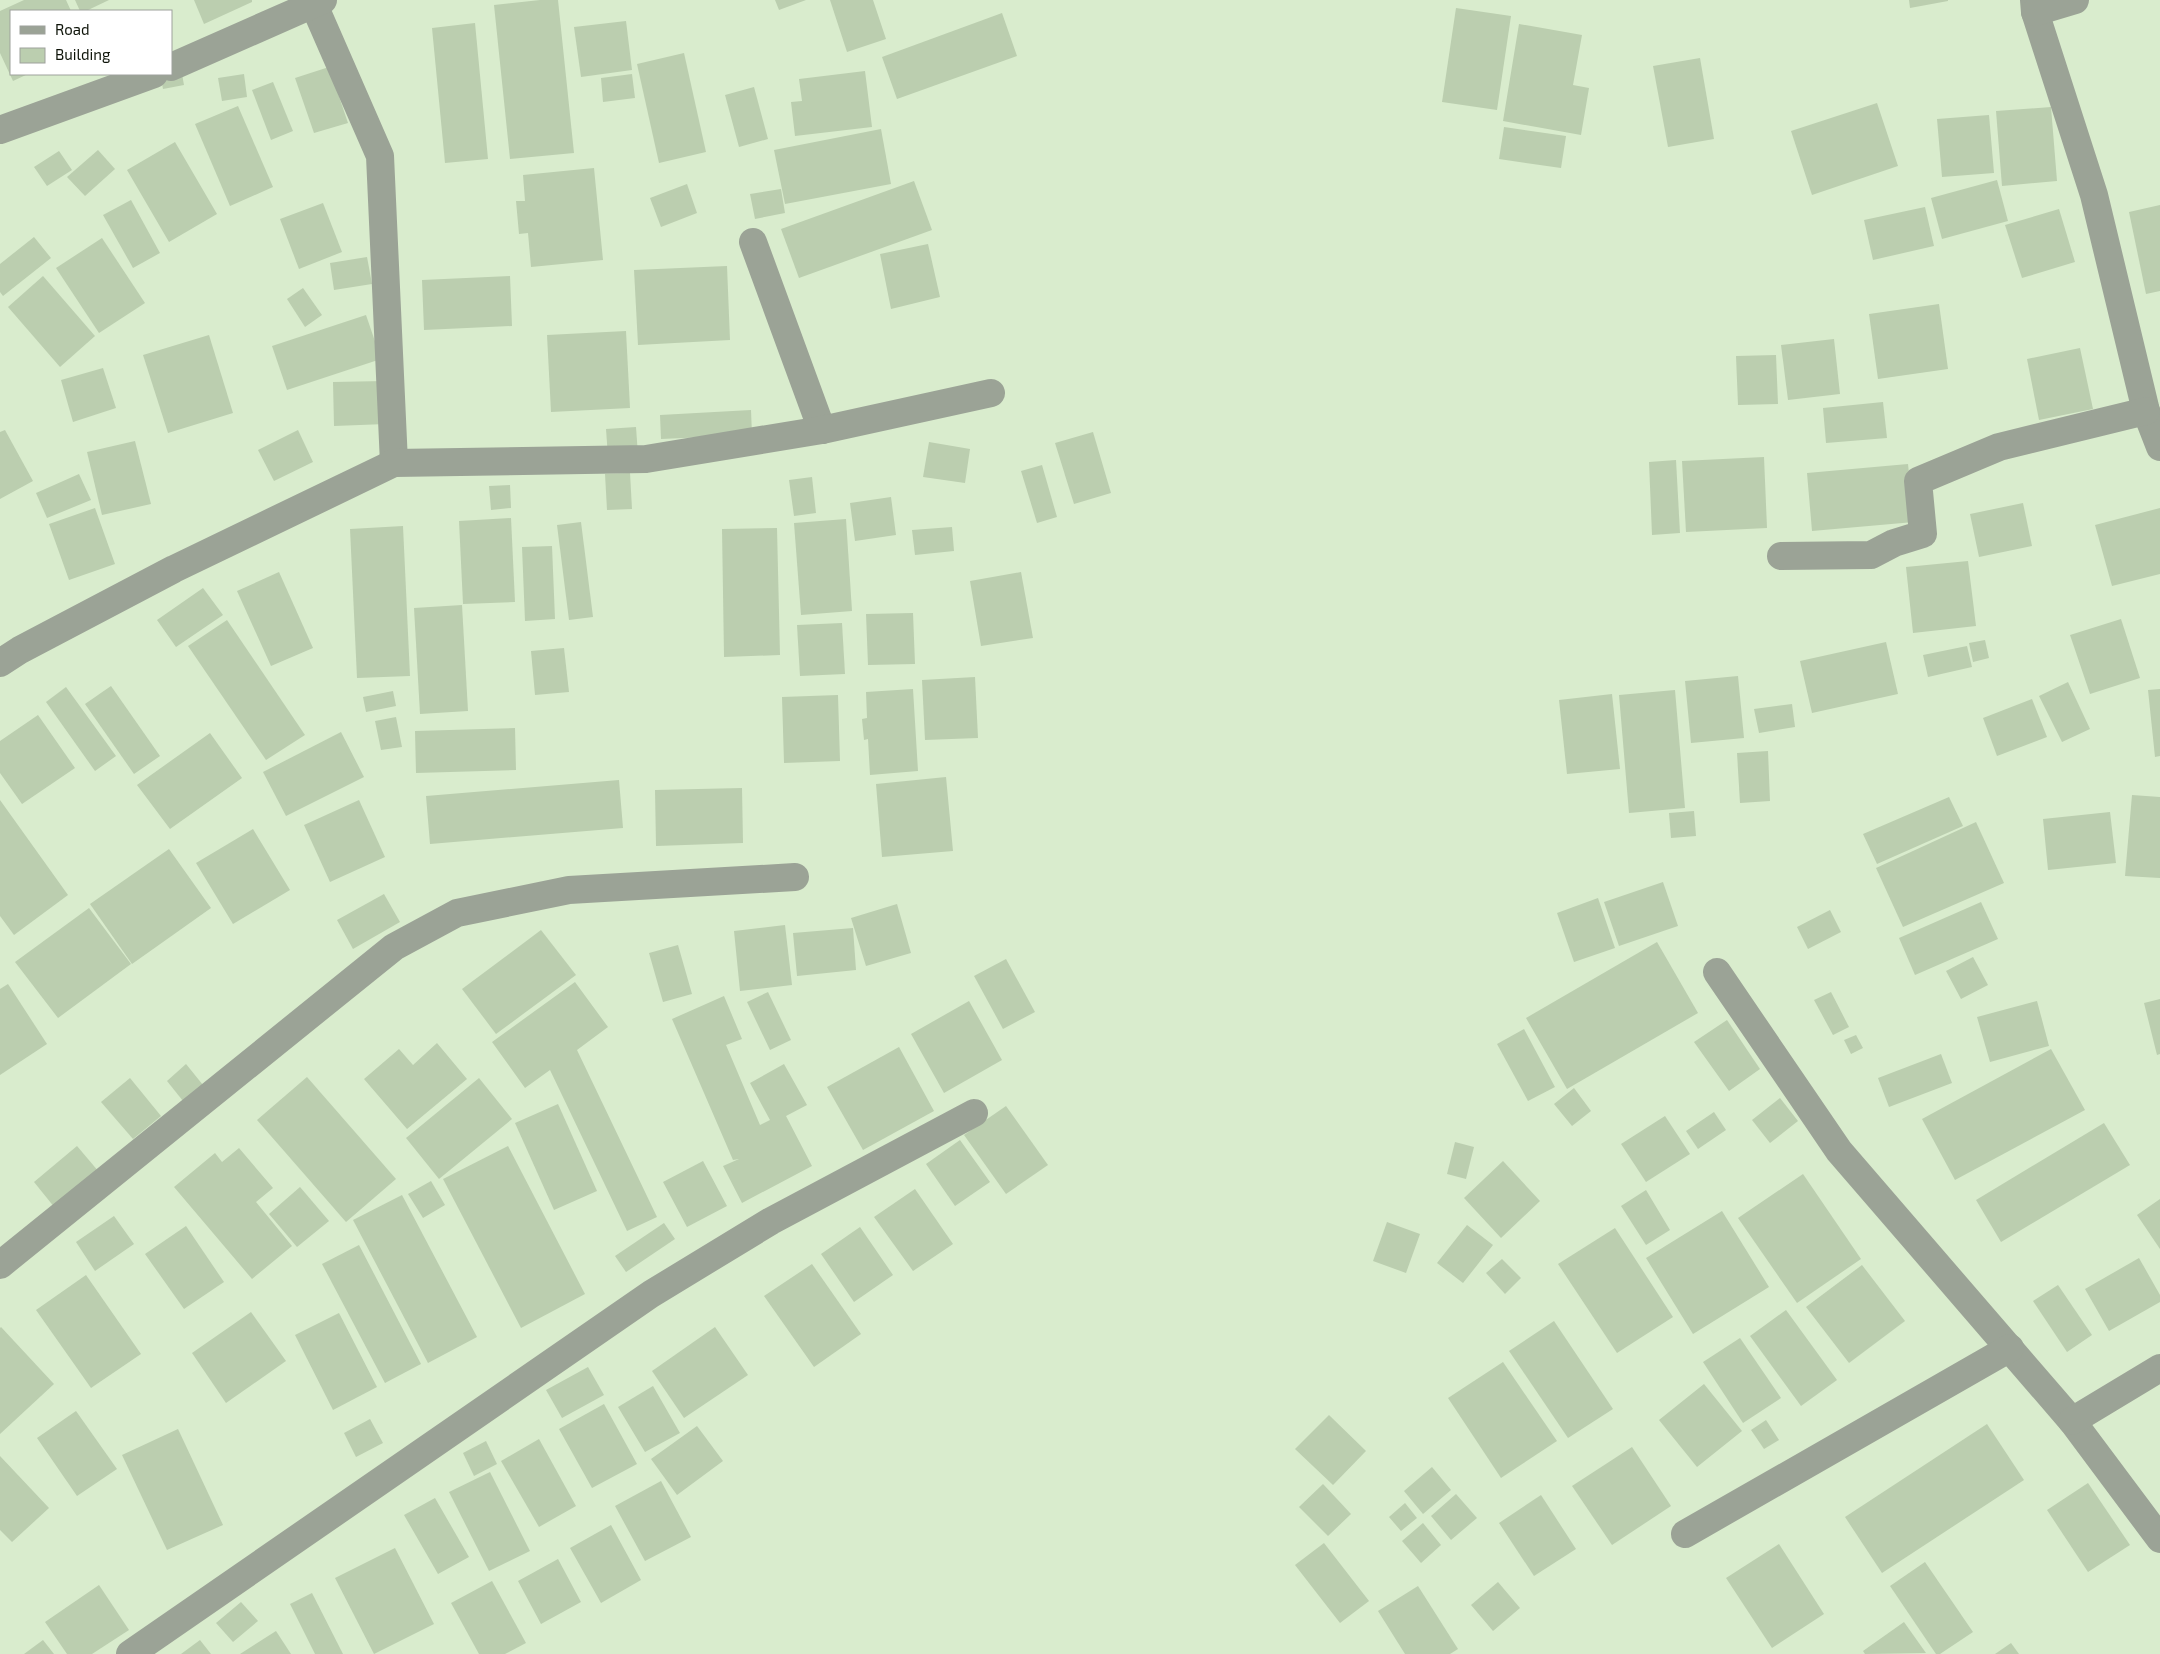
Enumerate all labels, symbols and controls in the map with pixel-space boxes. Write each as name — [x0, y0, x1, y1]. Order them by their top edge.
legend — [10, 10, 172, 75]
text: Road — [55, 20, 90, 38]
text: Building — [55, 45, 111, 63]

